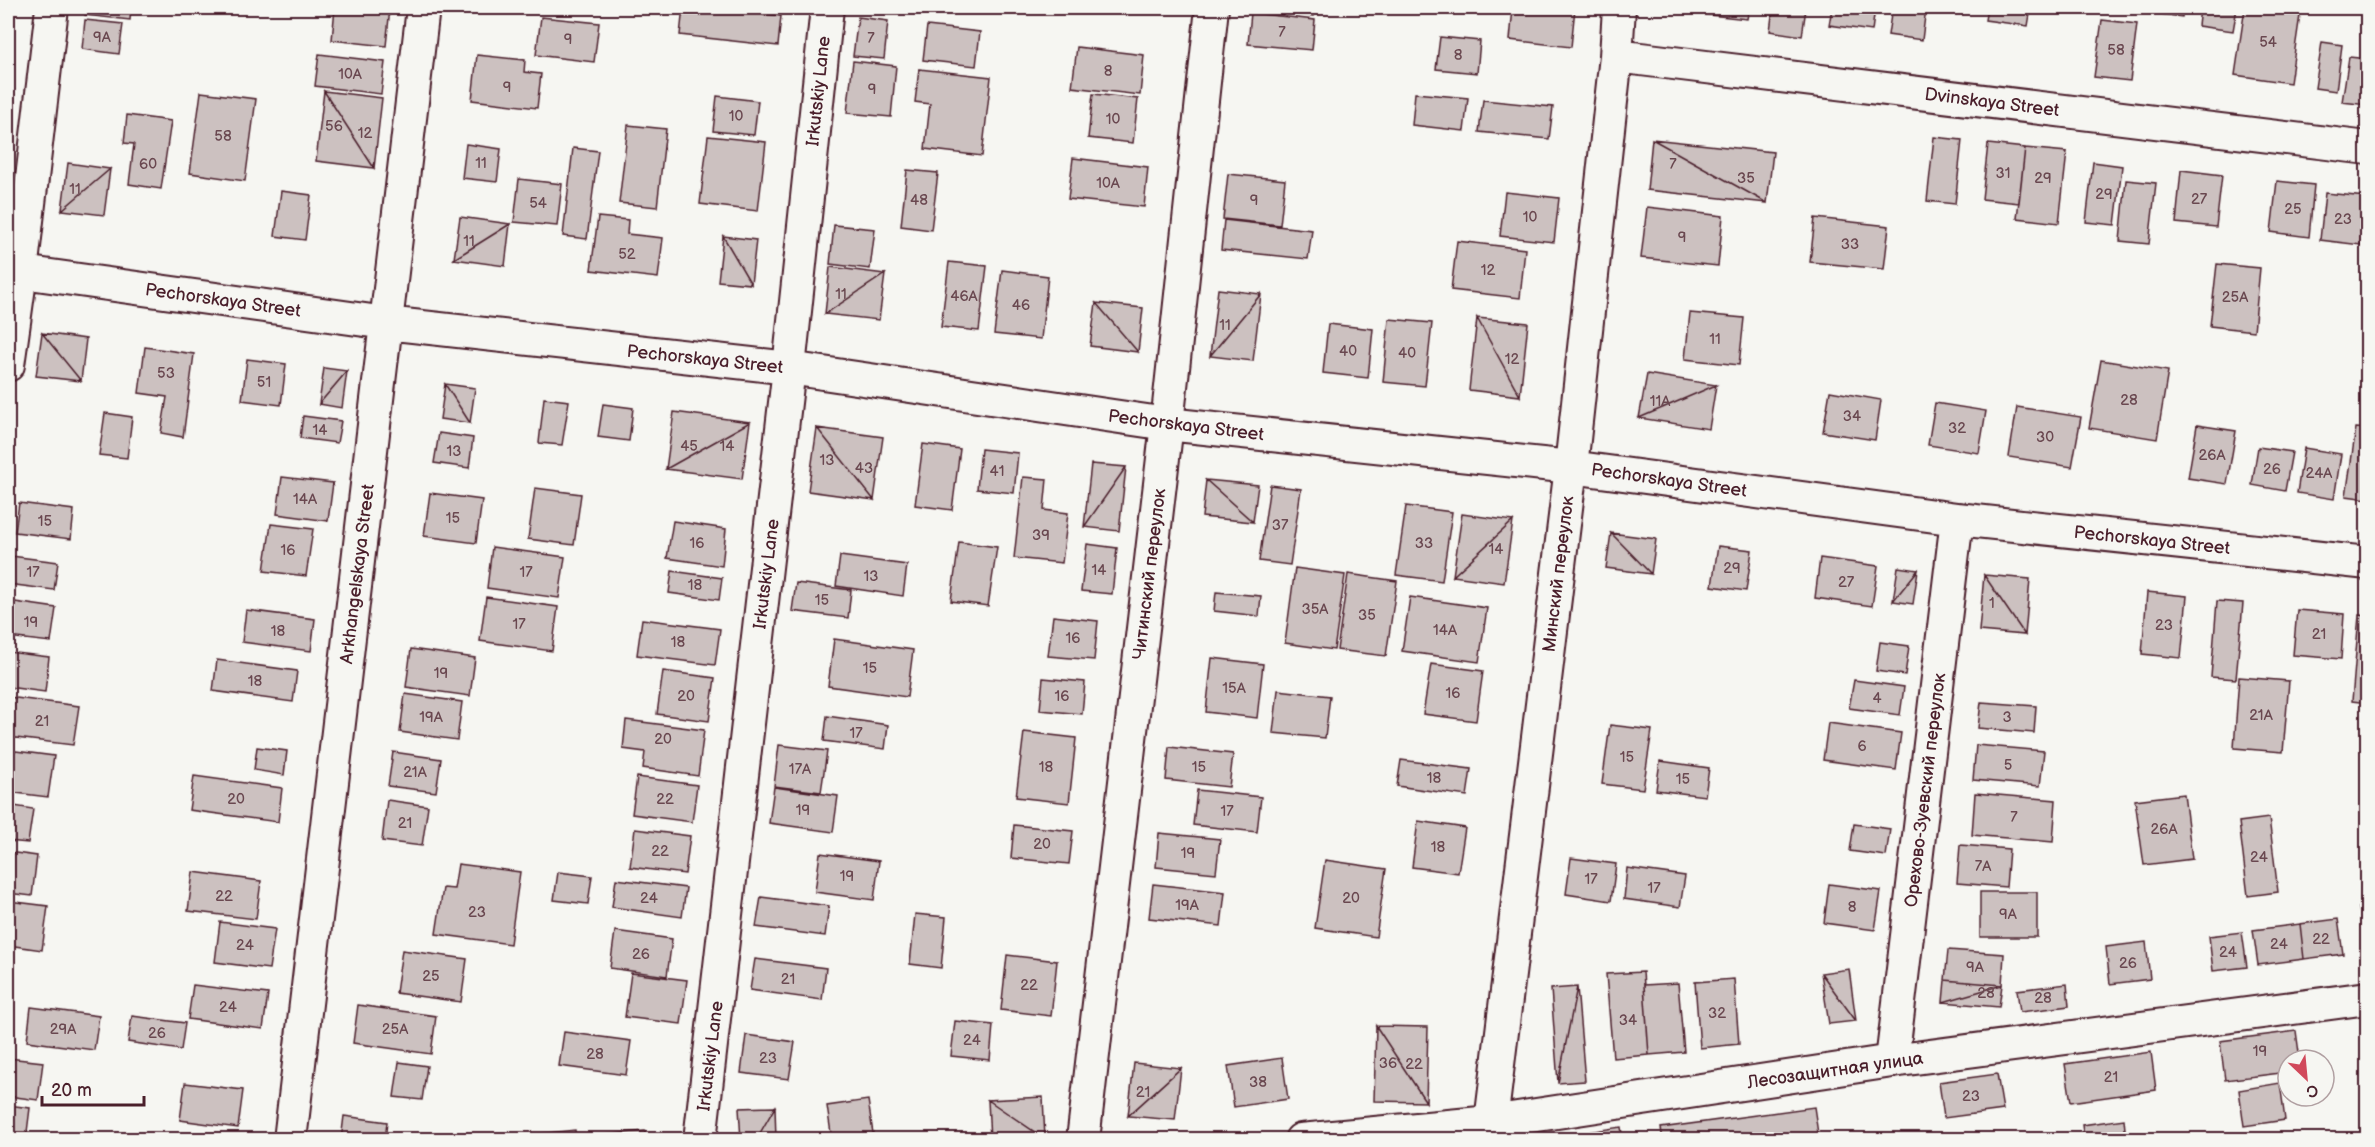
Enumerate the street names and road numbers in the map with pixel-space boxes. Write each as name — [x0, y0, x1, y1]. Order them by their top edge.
street label: Irkutskiy Lane — [802, 35, 835, 147]
street label: Dvinskaya Street — [1923, 84, 2061, 121]
street label: Pechorskaya Street — [144, 279, 303, 322]
street label: Pechorskaya Street — [626, 341, 785, 378]
street label: Pechorskaya Street — [1107, 406, 1266, 446]
street label: Pechorskaya Street — [1590, 459, 1749, 502]
street label: Arkhangelskaya Street — [336, 482, 379, 665]
street label: Читинский переулок — [1129, 487, 1170, 661]
street label: Минский переулок — [1539, 494, 1579, 653]
street label: Irkutskiy Lane — [749, 517, 784, 630]
street label: Pechorskaya Street — [2073, 522, 2232, 559]
street label: Орехово-Зуевский переулок — [1901, 671, 1950, 908]
street label: Irkutskiy Lane — [693, 999, 728, 1112]
street label: Лесозащитная улица — [1745, 1048, 1925, 1093]

